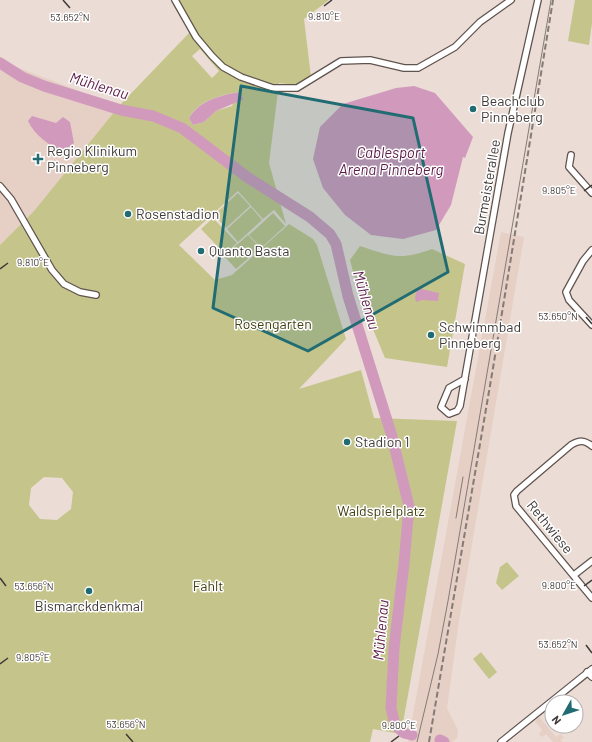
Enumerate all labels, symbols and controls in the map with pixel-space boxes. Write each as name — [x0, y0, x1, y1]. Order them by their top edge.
text: 9.810°E — [308, 10, 340, 22]
text: 53.652°N — [50, 11, 90, 23]
water label: Mühlenau — [68, 68, 131, 103]
place label: Beachclub Pinneberg — [481, 92, 545, 125]
marker: Beachclub Pinneberg — [468, 104, 478, 114]
street label: Burmeisterallee — [470, 138, 503, 236]
place label: Regio Klinikum Pinneberg — [47, 142, 137, 175]
water label: Cablesport Arena Pinneberg — [339, 143, 444, 178]
marker: Regio Klinikum Pinneberg — [32, 153, 44, 165]
text: 9.805°E — [542, 184, 576, 196]
place label: Rosenstadion — [136, 205, 219, 222]
marker: Rosenstadion — [123, 209, 133, 219]
place label: Quanto Basta — [209, 242, 289, 259]
marker: Quanto Basta — [196, 246, 206, 256]
text: 9.810°E — [17, 256, 49, 268]
water label: Mühlenau — [350, 268, 384, 332]
text: 53.650°N — [538, 310, 578, 322]
park label: Rosengarten — [234, 315, 312, 332]
place label: Schwimmbad Pinneberg — [439, 318, 521, 351]
marker: Schwimmbad Pinneberg — [426, 330, 436, 340]
place label: Stadion 1 — [355, 433, 410, 450]
marker: Stadion 1 — [342, 437, 352, 447]
street label: Rethwiese — [524, 497, 577, 557]
park label: Waldspielplatz — [337, 502, 425, 519]
park label: Fahlt — [193, 577, 223, 594]
text: 9.800°E — [542, 579, 576, 591]
text: 53.656°N — [14, 580, 54, 592]
marker: Bismarckdenkmal — [84, 586, 94, 596]
place label: Bismarckdenkmal — [35, 597, 143, 614]
water label: Mühlenau — [368, 599, 392, 661]
text: 53.652°N — [538, 638, 578, 650]
text: 9.805°E — [16, 651, 50, 663]
north arrow — [544, 694, 584, 734]
text: N — [548, 714, 563, 728]
text: 53.656°N — [106, 718, 146, 730]
text: 9.800°E — [382, 719, 416, 731]

